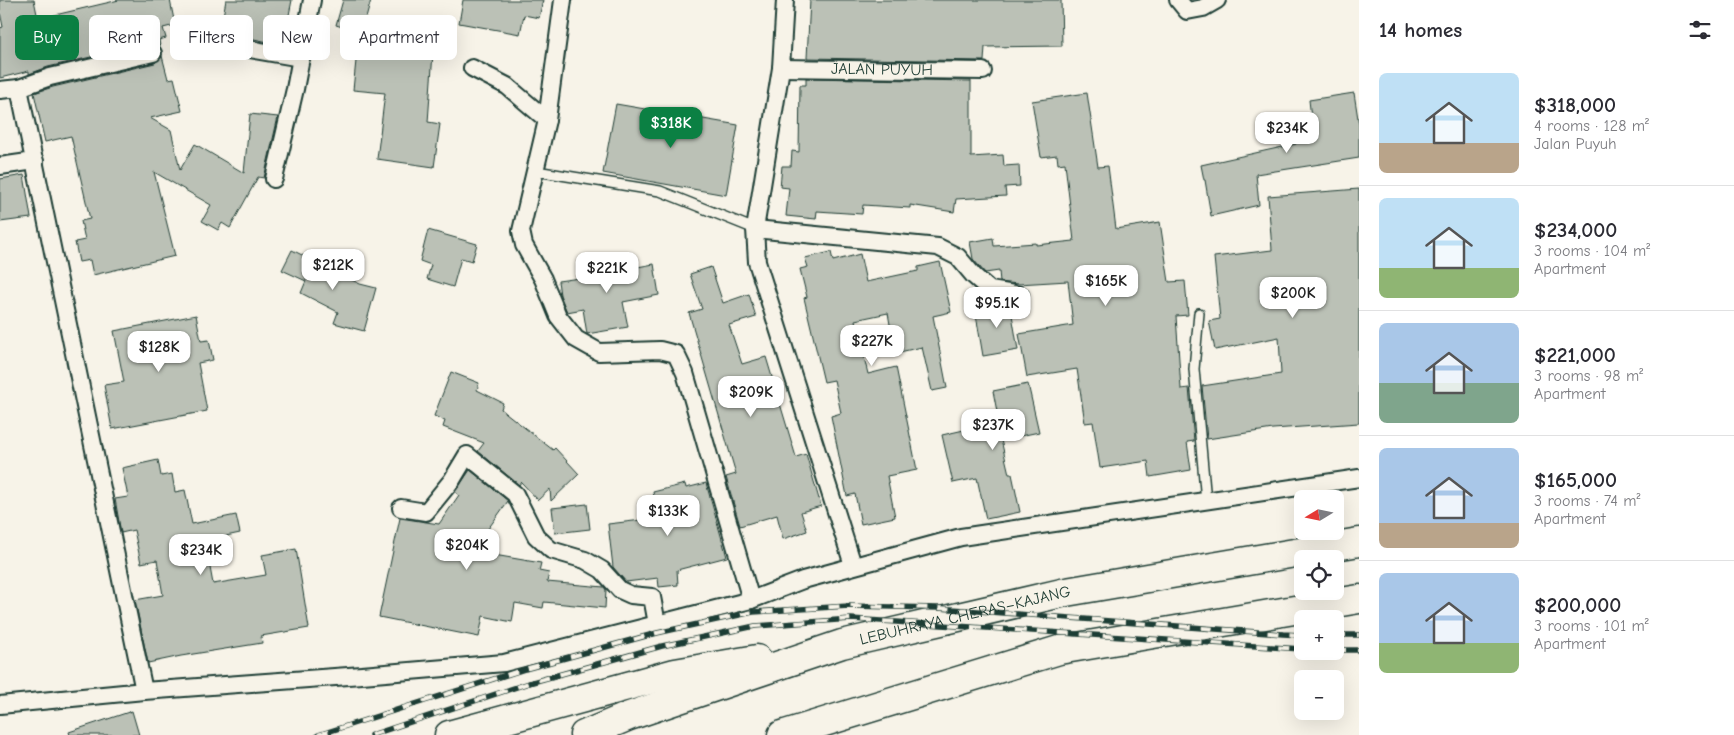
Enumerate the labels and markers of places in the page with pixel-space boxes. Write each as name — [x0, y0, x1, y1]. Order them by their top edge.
pin: $318K — [636, 106, 706, 149]
pin: $234K — [1252, 112, 1322, 154]
pin: $212K — [298, 248, 368, 291]
pin: $221K — [572, 252, 642, 294]
pin: $165K — [1071, 264, 1141, 307]
pin: $200K — [1258, 276, 1328, 319]
pin: $95.1K — [956, 286, 1038, 329]
pin: $227K — [837, 324, 907, 367]
pin: $128K — [124, 330, 194, 373]
pin: $209K — [716, 376, 786, 418]
pin: $237K — [958, 408, 1028, 451]
pin: $133K — [633, 494, 703, 537]
pin: $204K — [432, 528, 502, 571]
pin: $234K — [166, 534, 236, 576]

